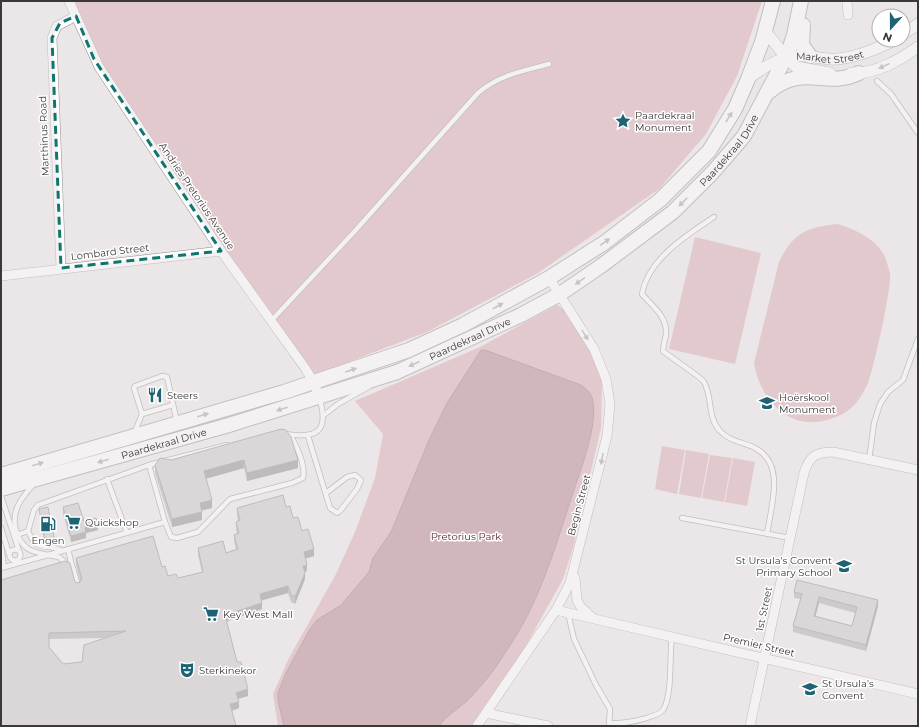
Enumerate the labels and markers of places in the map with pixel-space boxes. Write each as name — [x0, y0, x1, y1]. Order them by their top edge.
place label: Paardekraal Monument — [635, 109, 695, 134]
place icon: Paardekraal Monument — [614, 112, 632, 130]
restaurant icon: Steers — [146, 386, 164, 404]
place label: Steers — [167, 389, 198, 402]
place label: Hoërskool Monument — [779, 391, 836, 416]
school or university icon: Hoërskool Monument — [758, 394, 776, 412]
supermarket icon: Quickshop — [64, 513, 82, 531]
fuel station icon: Engen — [39, 515, 57, 533]
place label: Quickshop — [85, 516, 139, 529]
place label: Engen — [31, 534, 65, 547]
place label: St Ursula's Convent Primary School — [736, 554, 832, 579]
school or university icon: St Ursula's Convent Primary School — [835, 557, 853, 575]
supermarket icon: Key West Mall — [202, 605, 220, 623]
place label: Key West Mall — [223, 608, 293, 621]
theatre icon: Sterkinekor — [178, 661, 196, 679]
place label: Sterkinekor — [199, 664, 257, 677]
place label: St Ursula's Convent — [822, 677, 874, 702]
school or university icon: St Ursula's Convent — [801, 680, 819, 698]

